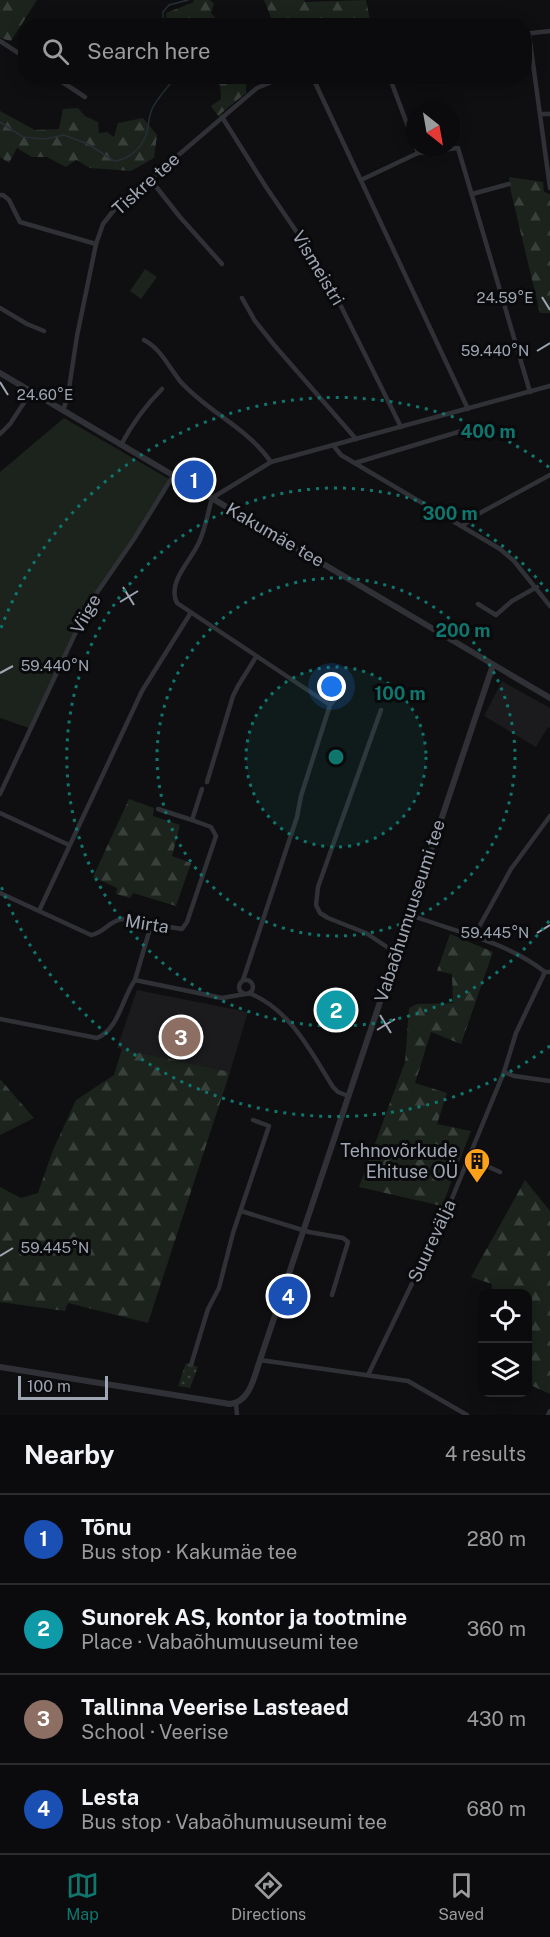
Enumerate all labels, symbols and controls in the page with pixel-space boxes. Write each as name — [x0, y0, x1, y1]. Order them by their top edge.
search box — [18, 18, 532, 84]
icon: search — [39, 35, 72, 68]
text: Search here — [87, 38, 211, 64]
north arrow — [406, 102, 460, 156]
street label: Tiskre tee — [108, 148, 183, 219]
street label: Vismeistri — [288, 227, 349, 309]
text: 24.59°E — [477, 289, 533, 306]
text: 59.440°N — [461, 342, 529, 359]
text: 24.60°E — [17, 386, 73, 403]
text: 400 m — [460, 421, 516, 442]
pin: 1 — [174, 458, 214, 502]
street label: Kakumäe tee — [223, 498, 328, 571]
text: 300 m — [422, 503, 478, 524]
street label: Viige — [66, 590, 105, 637]
text: 200 m — [436, 620, 490, 641]
text: 59.440°N — [21, 657, 89, 674]
your location — [317, 672, 346, 701]
text: 100 m — [374, 683, 426, 704]
centre of rings — [326, 747, 346, 767]
street label: Vabaõhumuuseumi tee — [370, 817, 449, 1005]
street label: Mirta — [124, 910, 171, 937]
text: 59.445°N — [461, 924, 529, 941]
pin: 2 — [316, 988, 356, 1032]
pin: 3 — [162, 1014, 201, 1060]
place label: Tehnovõrkude Ehituse OÜ — [340, 1140, 458, 1182]
building icon: Tehnovõrkude Ehituse OÜ — [462, 1146, 492, 1184]
street label: Suurevälja — [403, 1196, 460, 1286]
text: 59.445°N — [21, 1239, 89, 1256]
pin: 4 — [268, 1274, 308, 1318]
map controls — [478, 1289, 532, 1397]
button: locate — [478, 1289, 532, 1343]
button: layers — [478, 1343, 532, 1397]
scale bar — [18, 1373, 108, 1400]
text: 100 m — [27, 1377, 71, 1396]
text: Nearby — [24, 1439, 114, 1470]
text: 4 results — [445, 1442, 526, 1466]
text: Tõnu — [81, 1514, 132, 1540]
text: 1 — [39, 1527, 48, 1551]
text: 280 m — [467, 1527, 526, 1551]
text: Bus stop · Kakumäe tee — [81, 1540, 297, 1564]
text: Sunorek AS, kontor ja tootmine — [81, 1604, 407, 1630]
text: 2 — [37, 1617, 50, 1641]
text: 360 m — [467, 1617, 526, 1641]
text: Place · Vabaõhumuuseumi tee — [81, 1630, 359, 1654]
text: Tallinna Veerise Lasteaed — [81, 1694, 349, 1720]
text: 3 — [37, 1707, 50, 1731]
text: 430 m — [467, 1707, 526, 1731]
text: School · Veerise — [81, 1720, 229, 1744]
text: Lesta — [81, 1784, 139, 1810]
text: 4 — [37, 1797, 50, 1821]
text: 680 m — [466, 1797, 526, 1821]
text: Bus stop · Vabaõhumuuseumi tee — [81, 1810, 387, 1834]
tab: Map — [66, 1869, 99, 1924]
tab: Directions — [231, 1869, 306, 1924]
tab: Saved — [438, 1869, 484, 1924]

